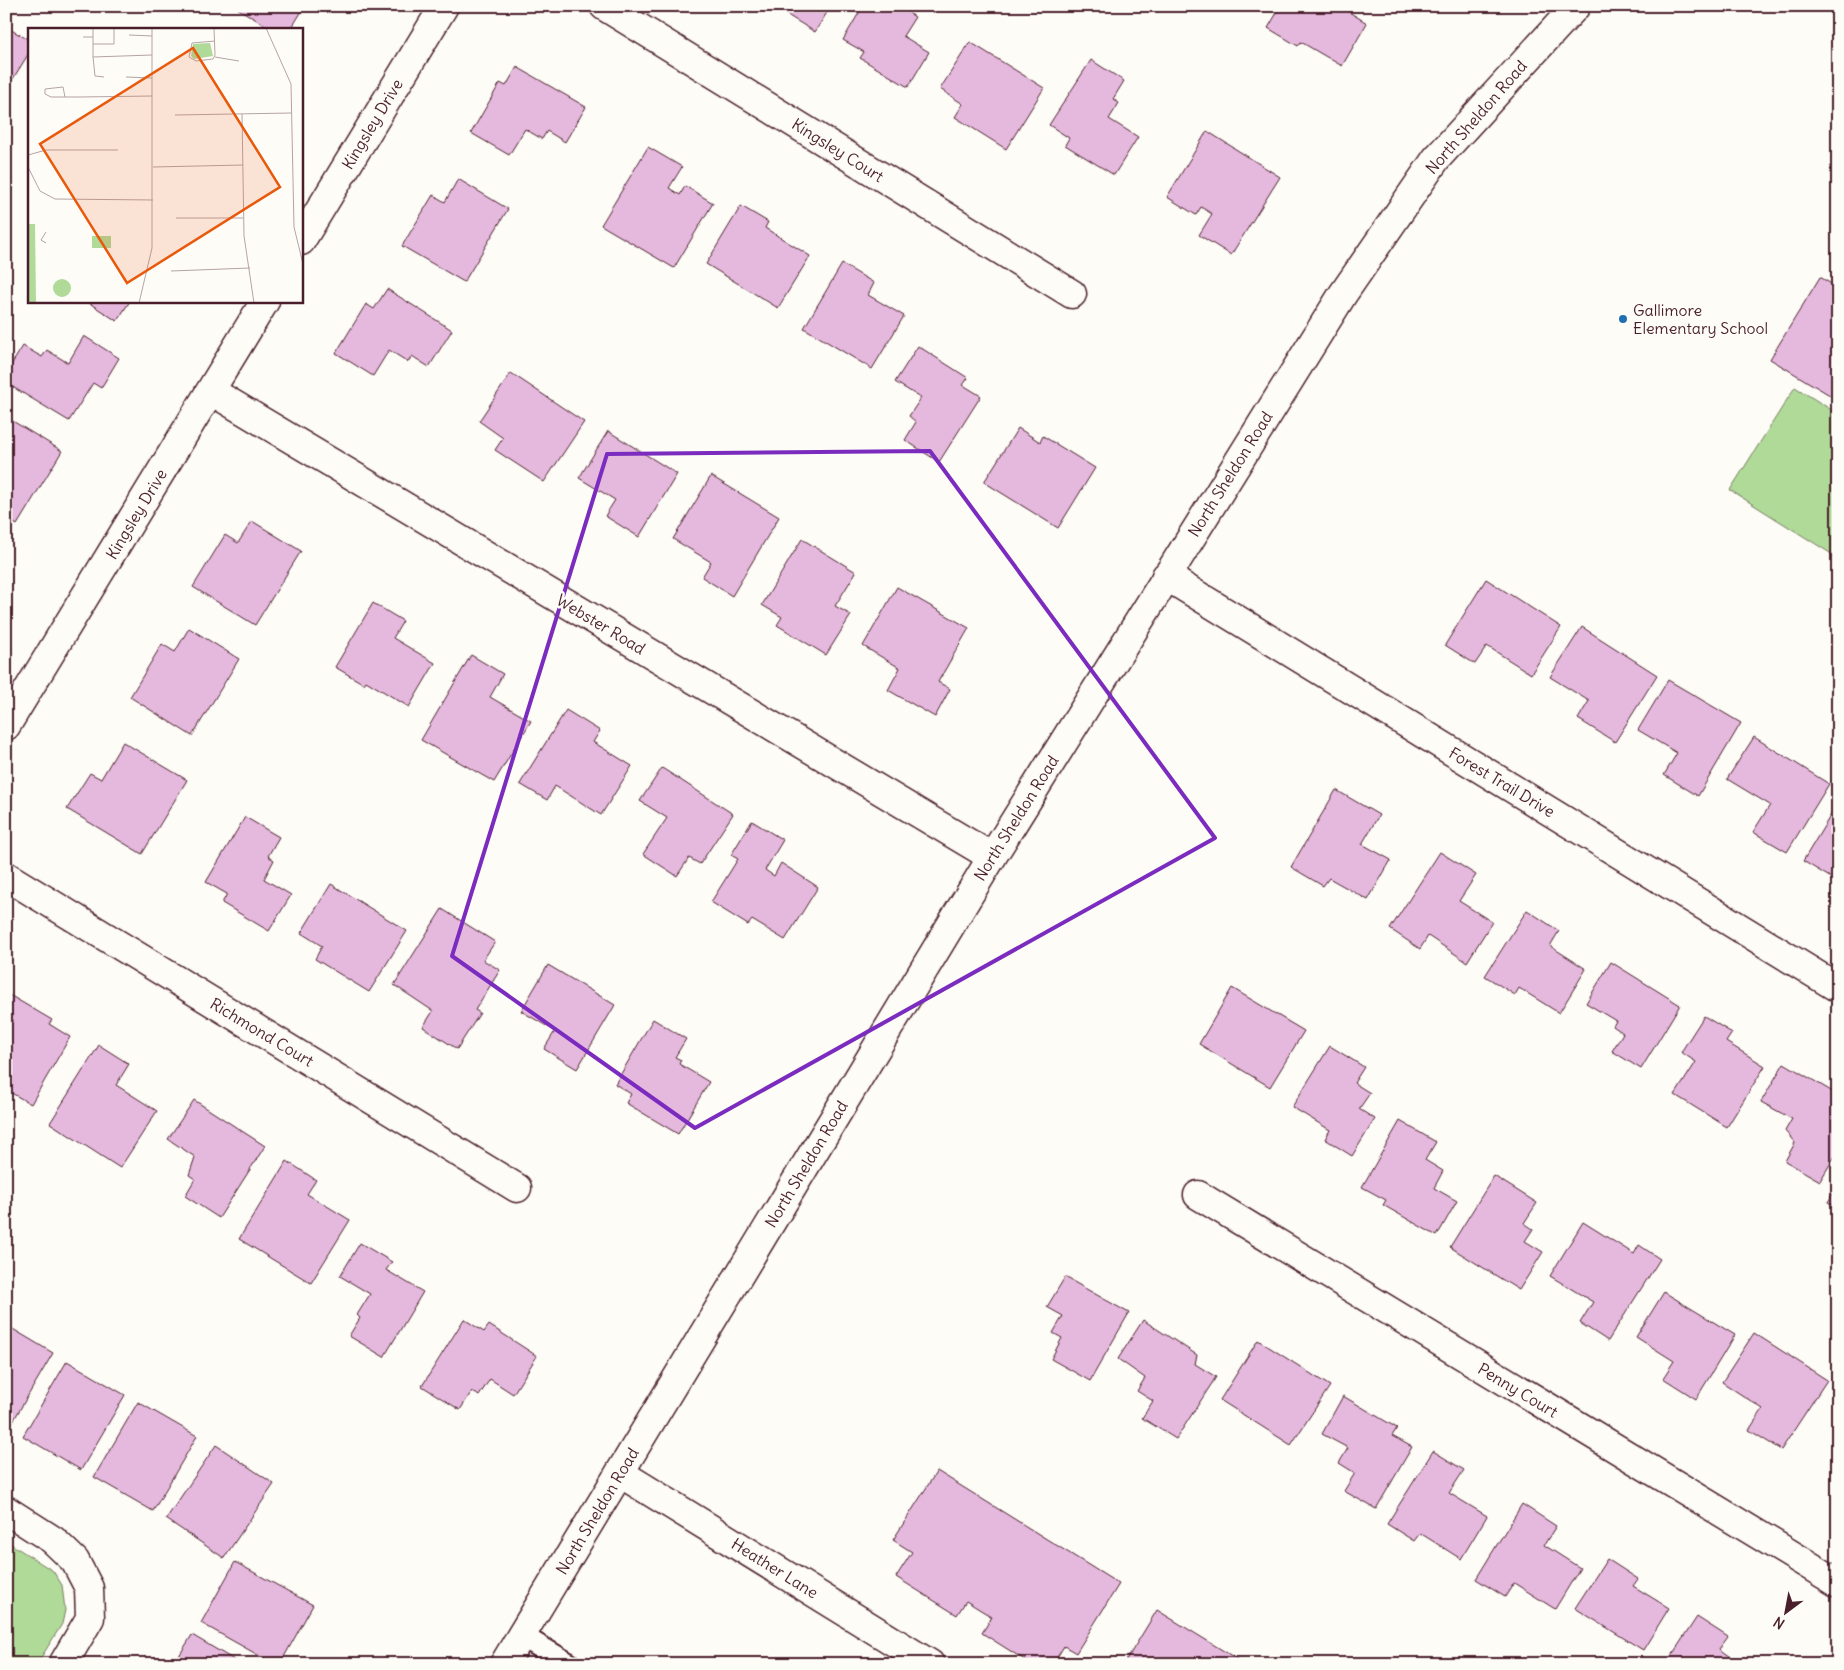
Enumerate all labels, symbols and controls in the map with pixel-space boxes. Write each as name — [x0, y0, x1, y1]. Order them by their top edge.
inset map — [28, 28, 302, 302]
street label: North Sheldon Road — [1421, 56, 1531, 178]
street label: Kingsley Drive — [337, 75, 407, 173]
street label: Kingsley Court — [788, 114, 888, 187]
place label: Gallimore Elementary School — [1633, 300, 1768, 338]
marker: Gallimore Elementary School — [1617, 313, 1629, 325]
street label: North Sheldon Road — [1183, 408, 1277, 540]
street label: Kingsley Drive — [101, 465, 171, 563]
street label: Webster Road — [553, 590, 649, 658]
street label: Forest Trail Drive — [1445, 743, 1559, 821]
street label: North Sheldon Road — [969, 752, 1063, 884]
street label: Richmond Court — [207, 993, 318, 1071]
street label: North Sheldon Road — [760, 1097, 852, 1231]
street label: Penny Court — [1474, 1358, 1562, 1422]
street label: North Sheldon Road — [551, 1444, 643, 1578]
street label: Heather Lane — [728, 1533, 822, 1603]
north arrow — [1762, 1588, 1812, 1638]
text: N — [1770, 1613, 1788, 1633]

